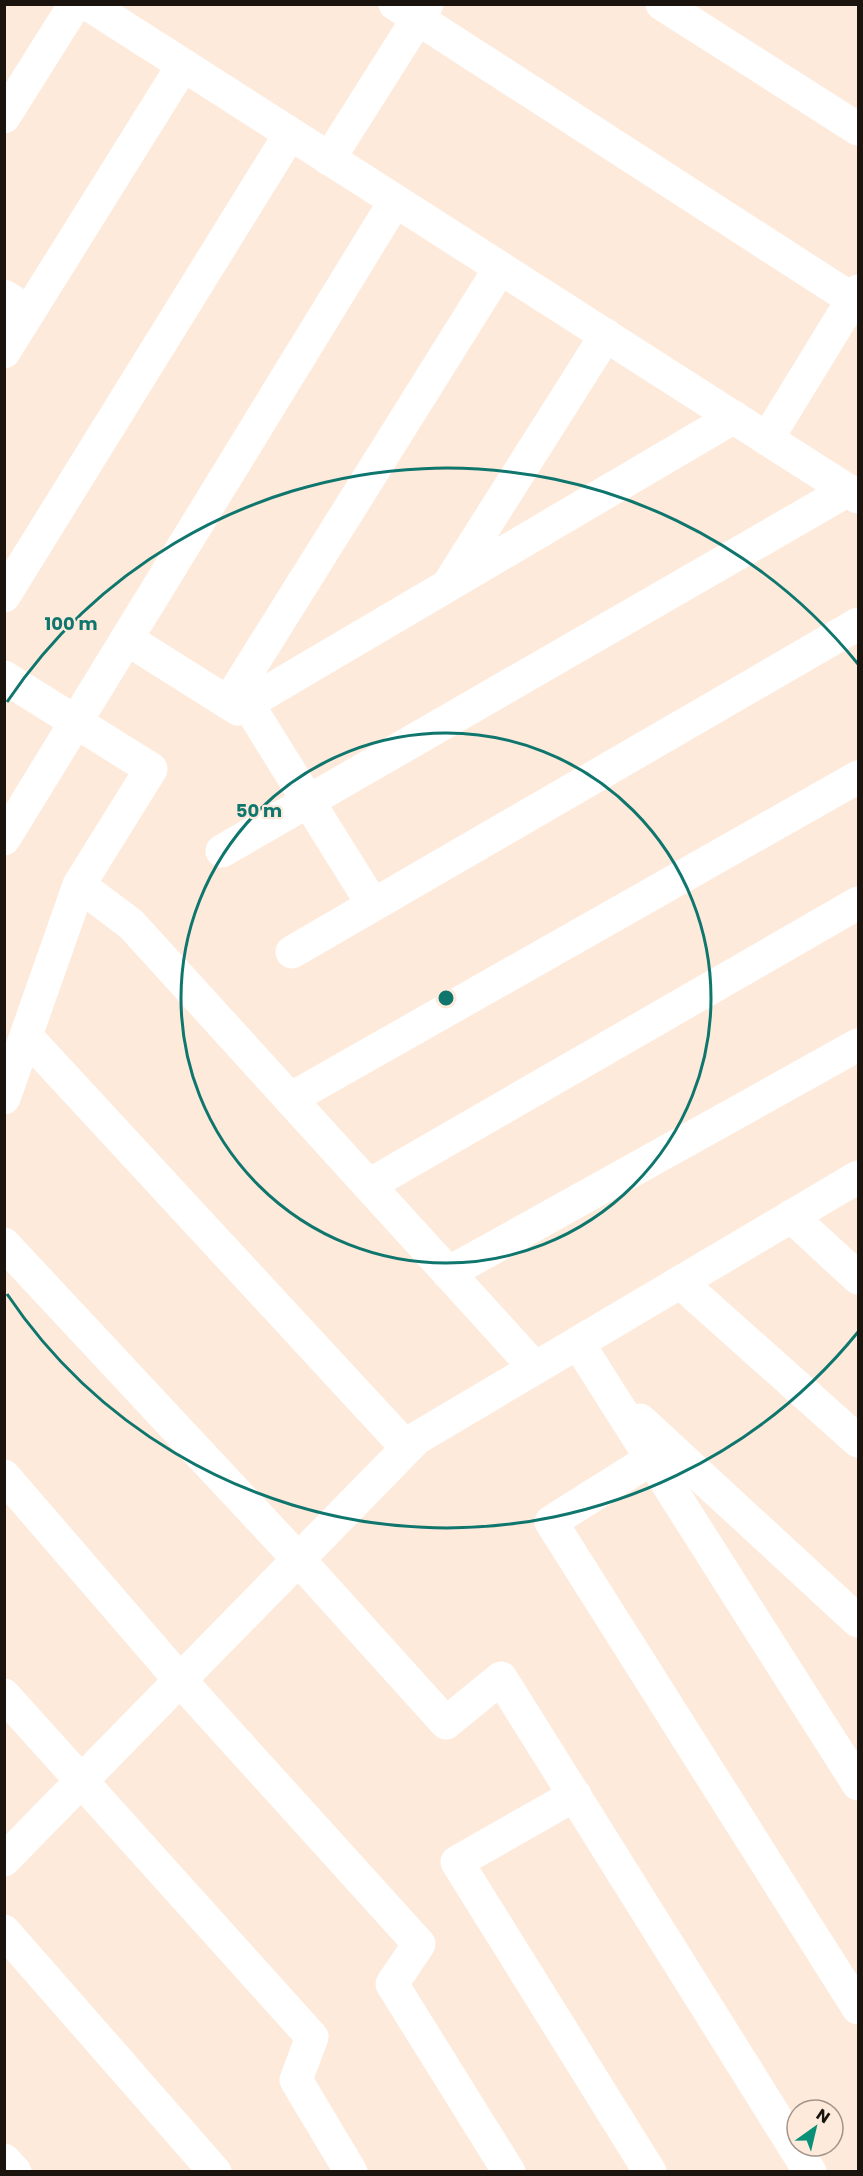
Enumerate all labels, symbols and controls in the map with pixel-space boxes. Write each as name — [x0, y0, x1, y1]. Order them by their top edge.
text: 100 m — [44, 611, 98, 636]
text: 50 m — [236, 798, 282, 823]
centre of rings — [436, 988, 456, 1008]
north arrow — [785, 2098, 845, 2158]
text: N — [812, 2103, 835, 2129]

